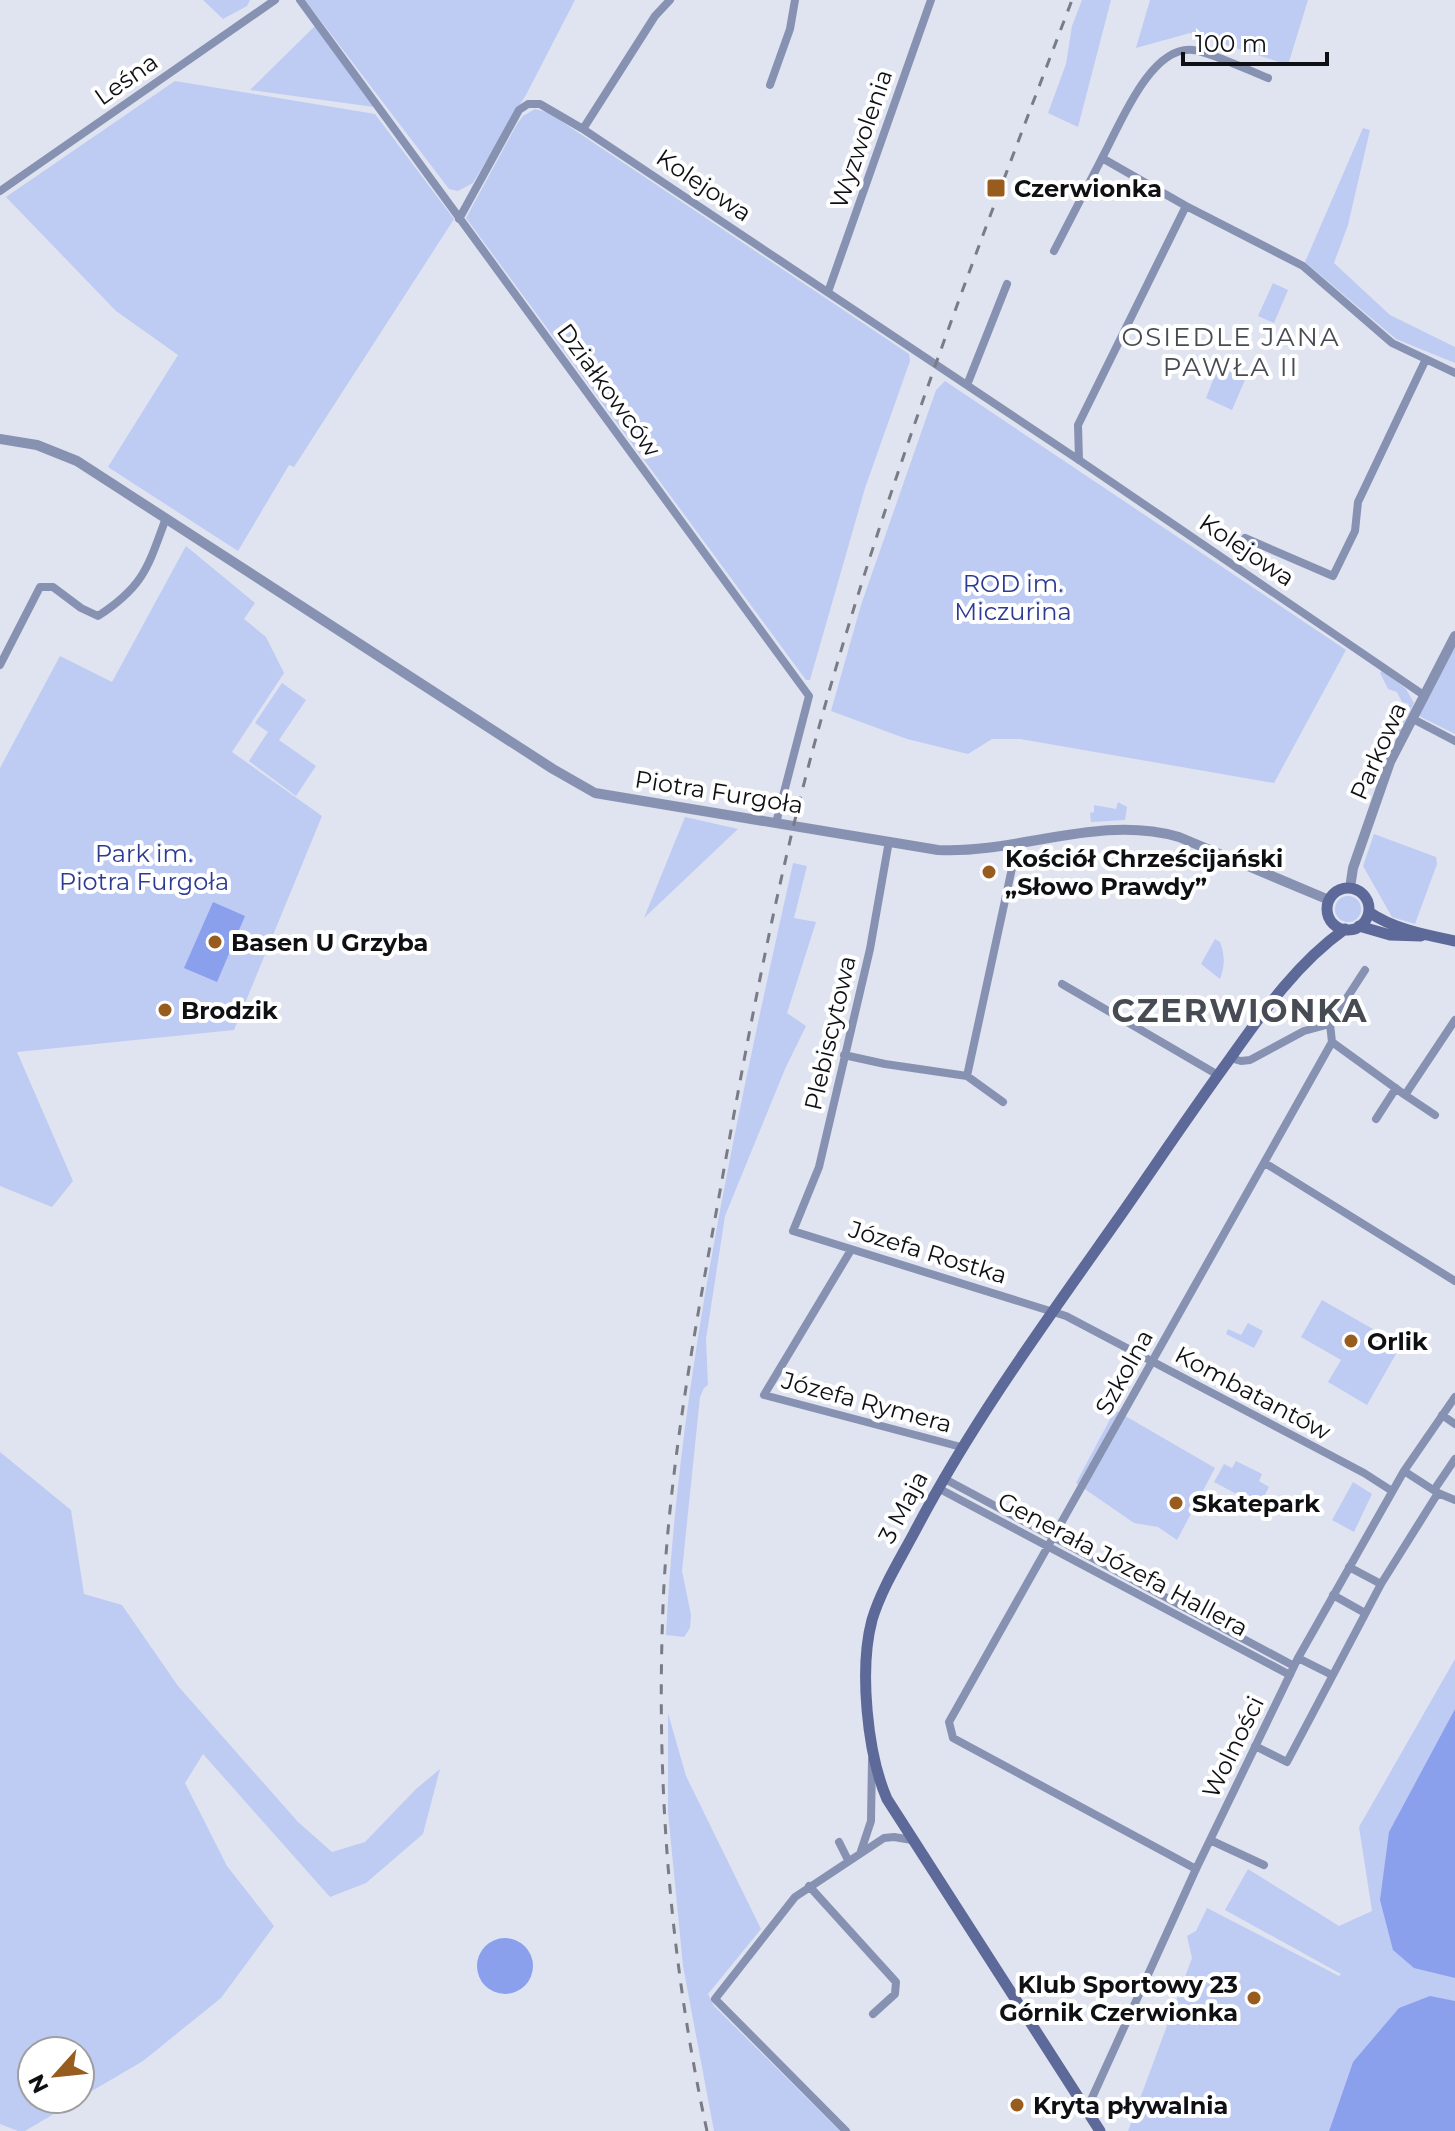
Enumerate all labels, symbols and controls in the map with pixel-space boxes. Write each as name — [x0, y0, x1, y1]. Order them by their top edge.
scale bar — [1183, 16, 1327, 66]
text: 100 m — [1195, 29, 1267, 58]
street label: Leśna — [89, 47, 163, 111]
street label: Wyzwolenia — [824, 66, 898, 212]
street label: Kolejowa — [651, 143, 757, 227]
place label: Czerwionka — [1014, 174, 1162, 203]
marker: Czerwionka — [985, 177, 1007, 199]
street label: Działkowców — [551, 318, 667, 462]
district label: OSIEDLE JANA PAWŁA II — [1121, 321, 1341, 383]
street label: Kolejowa — [1194, 508, 1300, 592]
park label: ROD im. Miczurina — [954, 569, 1072, 626]
street label: Parkowa — [1344, 698, 1412, 804]
street label: Piotra Furgoła — [633, 764, 805, 820]
park label: Park im. Piotra Furgoła — [59, 839, 229, 896]
place label: Kościół Chrześcijański „Słowo Prawdy” — [1005, 844, 1283, 901]
marker: Kościół Chrześcijański „Słowo Prawdy” — [980, 863, 998, 881]
place label: Basen U Grzyba — [231, 928, 428, 957]
marker: Basen U Grzyba — [206, 933, 224, 951]
street label: Plebiscytowa — [798, 953, 862, 1113]
district label: CZERWIONKA — [1112, 991, 1368, 1030]
place label: Brodzik — [181, 996, 278, 1025]
marker: Brodzik — [156, 1001, 174, 1019]
street label: Józefa Rostka — [844, 1214, 1011, 1290]
street label: Szkolna — [1089, 1324, 1159, 1420]
place label: Orlik — [1367, 1327, 1428, 1356]
marker: Orlik — [1342, 1332, 1360, 1350]
street label: Kombatantów — [1170, 1340, 1336, 1446]
street label: Józefa Rymera — [778, 1365, 955, 1439]
street label: 3 Maja — [872, 1466, 934, 1548]
street label: Generała Józefa Hallera — [993, 1486, 1253, 1642]
place label: Skatepark — [1192, 1489, 1320, 1518]
marker: Skatepark — [1167, 1494, 1185, 1512]
street label: Wolności — [1196, 1691, 1270, 1803]
place label: Klub Sportowy 23 Górnik Czerwionka — [999, 1970, 1238, 2027]
marker: Klub Sportowy 23 Górnik Czerwionka — [1245, 1989, 1263, 2007]
north arrow — [16, 2035, 96, 2115]
text: N — [23, 2070, 55, 2098]
place label: Kryta pływalnia — [1033, 2091, 1228, 2120]
marker: Kryta pływalnia — [1008, 2096, 1026, 2114]

